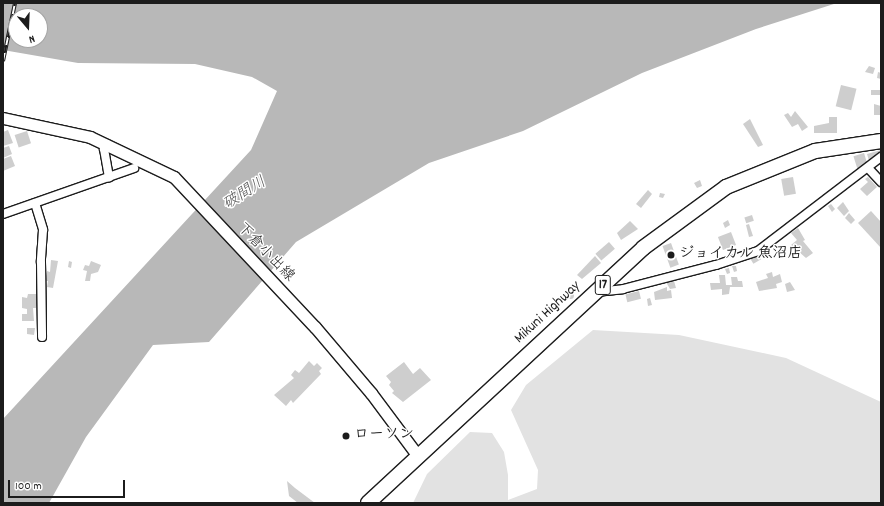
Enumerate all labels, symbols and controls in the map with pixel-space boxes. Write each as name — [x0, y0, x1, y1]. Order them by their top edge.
north arrow — [8, 8, 48, 48]
text: N — [26, 30, 37, 47]
water label: 破間川 — [220, 173, 270, 215]
street label: 下倉小出線 — [232, 220, 298, 286]
place label: ジョイカル 魚沼店 — [679, 246, 802, 264]
marker: ジョイカル 魚沼店 — [666, 250, 676, 260]
road number: 17 — [594, 273, 612, 297]
street label: Mikuni Highway — [511, 278, 585, 348]
place label: ローソン — [354, 427, 414, 445]
marker: ローソン — [341, 431, 351, 441]
scale bar — [10, 472, 127, 498]
text: 100 m — [15, 478, 42, 495]

